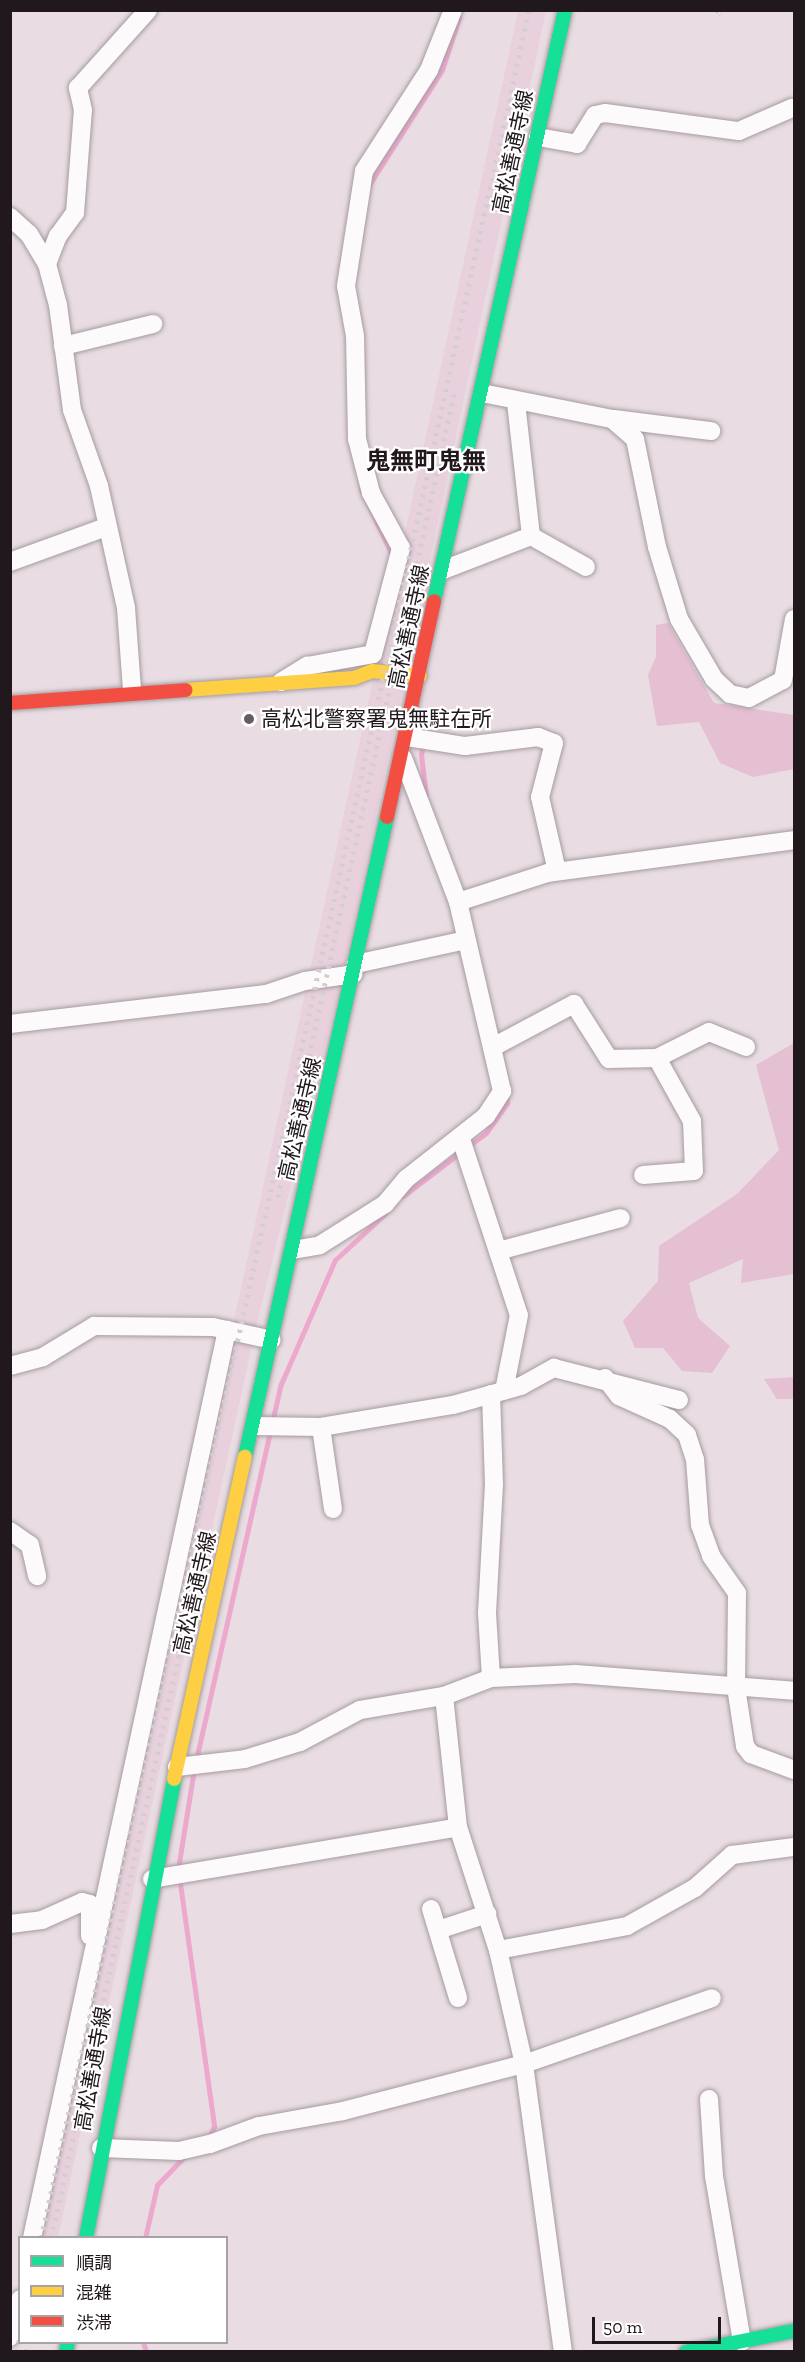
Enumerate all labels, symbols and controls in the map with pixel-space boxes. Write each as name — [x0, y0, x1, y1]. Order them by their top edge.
street label: 高松善通寺線 — [488, 88, 538, 216]
district label: 鬼無町鬼無 — [366, 447, 486, 475]
street label: 高松善通寺線 — [384, 563, 434, 691]
place label: 高松北警察署鬼無駐在所 — [261, 706, 492, 732]
marker: 高松北警察署鬼無駐在所 — [242, 712, 256, 726]
street label: 高松善通寺線 — [274, 1055, 326, 1183]
street label: 高松善通寺線 — [169, 1529, 221, 1657]
street label: 高松善通寺線 — [70, 2005, 116, 2133]
legend — [18, 2236, 228, 2344]
text: 順調 — [76, 2252, 112, 2274]
text: 混雑 — [76, 2282, 112, 2304]
scale bar — [595, 2305, 724, 2343]
text: 渋滞 — [76, 2312, 112, 2334]
text: 50 m — [603, 2316, 642, 2338]

